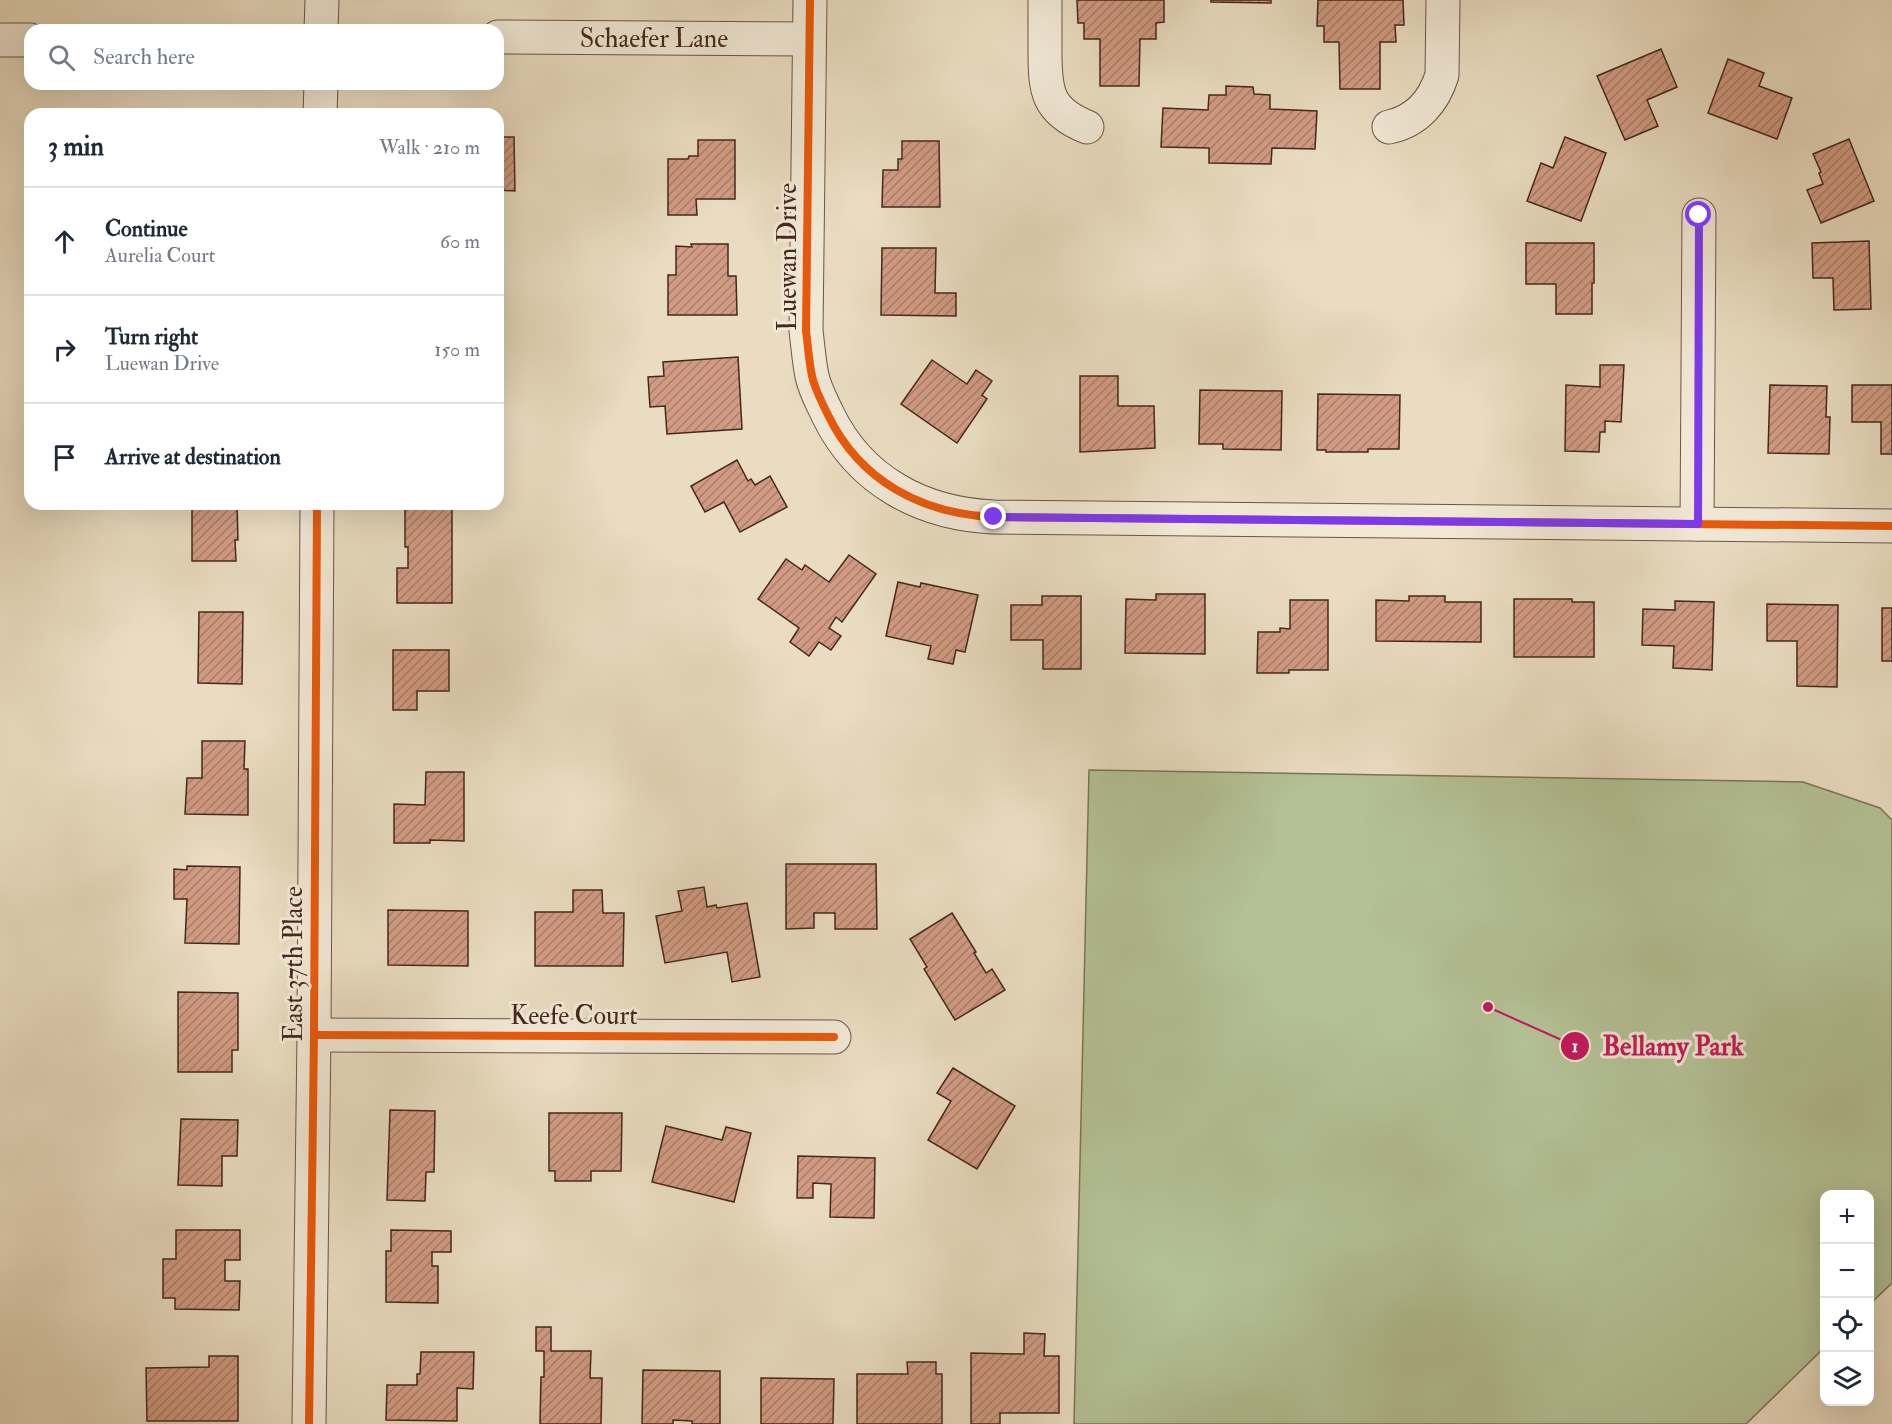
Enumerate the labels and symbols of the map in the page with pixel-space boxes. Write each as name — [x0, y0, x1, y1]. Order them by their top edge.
street label: Schaefer Lane — [580, 23, 728, 55]
street label: Luewan Drive — [772, 183, 804, 331]
route start — [1685, 201, 1711, 227]
route end — [980, 503, 1006, 529]
street label: East 37th Place — [278, 886, 310, 1042]
street label: Keefe Court — [510, 1000, 638, 1032]
callout: Bellamy Park — [1560, 1023, 1756, 1068]
text: Bellamy Park — [1602, 1030, 1745, 1064]
text: 1 — [1572, 1035, 1578, 1058]

